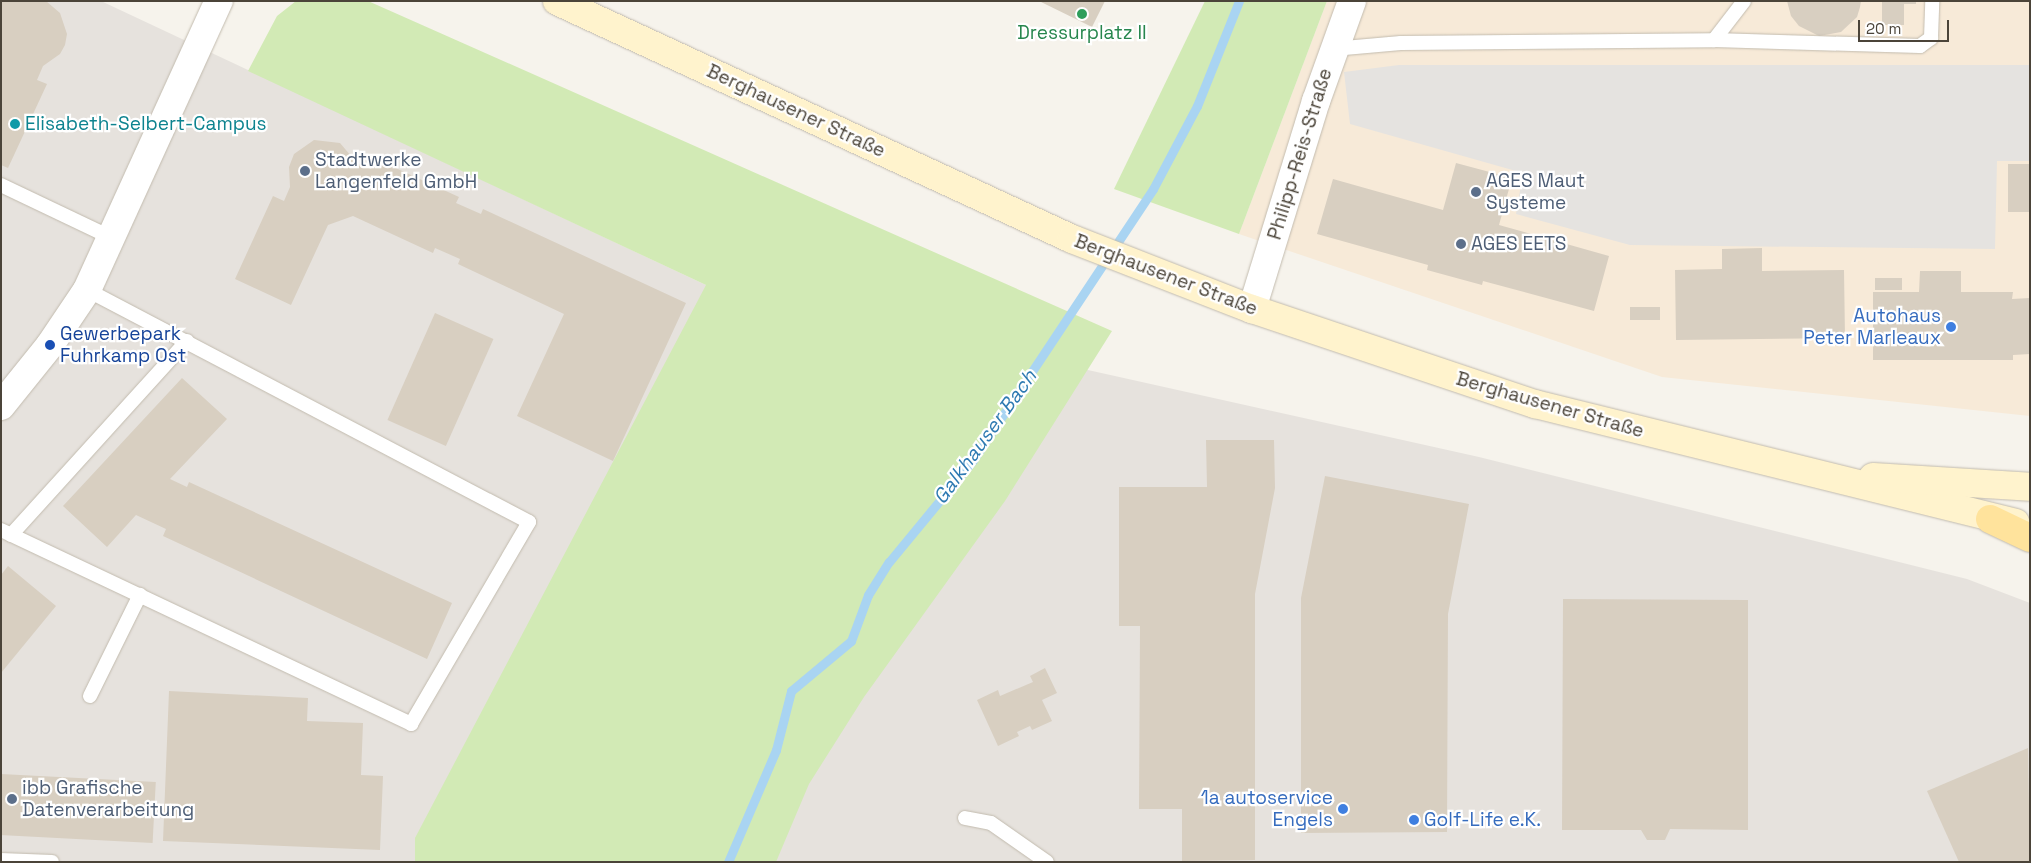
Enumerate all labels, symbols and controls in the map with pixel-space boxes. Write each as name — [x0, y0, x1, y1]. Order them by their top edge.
marker: Dressurplatz II — [1076, 8, 1088, 20]
scale bar — [1861, 10, 1952, 42]
text: 20 m — [1866, 19, 1901, 38]
place label: Dressurplatz II — [1017, 22, 1147, 44]
street label: Berghausener Straße — [703, 60, 889, 162]
street label: Philipp-Reis-Straße — [1263, 66, 1337, 242]
place label: Elisabeth-Selbert-Campus — [25, 113, 267, 135]
marker: Elisabeth-Selbert-Campus — [9, 118, 21, 130]
place label: Stadtwerke Langenfeld GmbH — [315, 149, 477, 193]
marker: Stadtwerke Langenfeld GmbH — [299, 165, 311, 177]
place label: AGES Maut Systeme — [1486, 170, 1585, 214]
marker: AGES Maut Systeme — [1470, 186, 1482, 198]
street label: Berghausener Straße — [1071, 230, 1261, 320]
place label: AGES EETS — [1471, 233, 1566, 255]
marker: AGES EETS — [1455, 238, 1467, 250]
place label: Autohaus Peter Marleaux — [1803, 305, 1941, 349]
marker: Autohaus Peter Marleaux — [1945, 321, 1957, 333]
place label: Gewerbepark Fuhrkamp Ost — [60, 323, 186, 367]
marker: Gewerbepark Fuhrkamp Ost — [44, 339, 56, 351]
water label: Galkhauser Bach — [928, 365, 1042, 509]
street label: Berghausener Straße — [1453, 367, 1647, 443]
place label: ibb Grafische Datenverarbeitung — [22, 777, 194, 821]
place label: 1a autoservice Engels — [1201, 787, 1333, 831]
marker: ibb Grafische Datenverarbeitung — [6, 793, 18, 805]
marker: 1a autoservice Engels — [1337, 803, 1349, 815]
place label: Golf-Life e.K. — [1424, 809, 1541, 831]
marker: Golf-Life e.K. — [1408, 814, 1420, 826]

